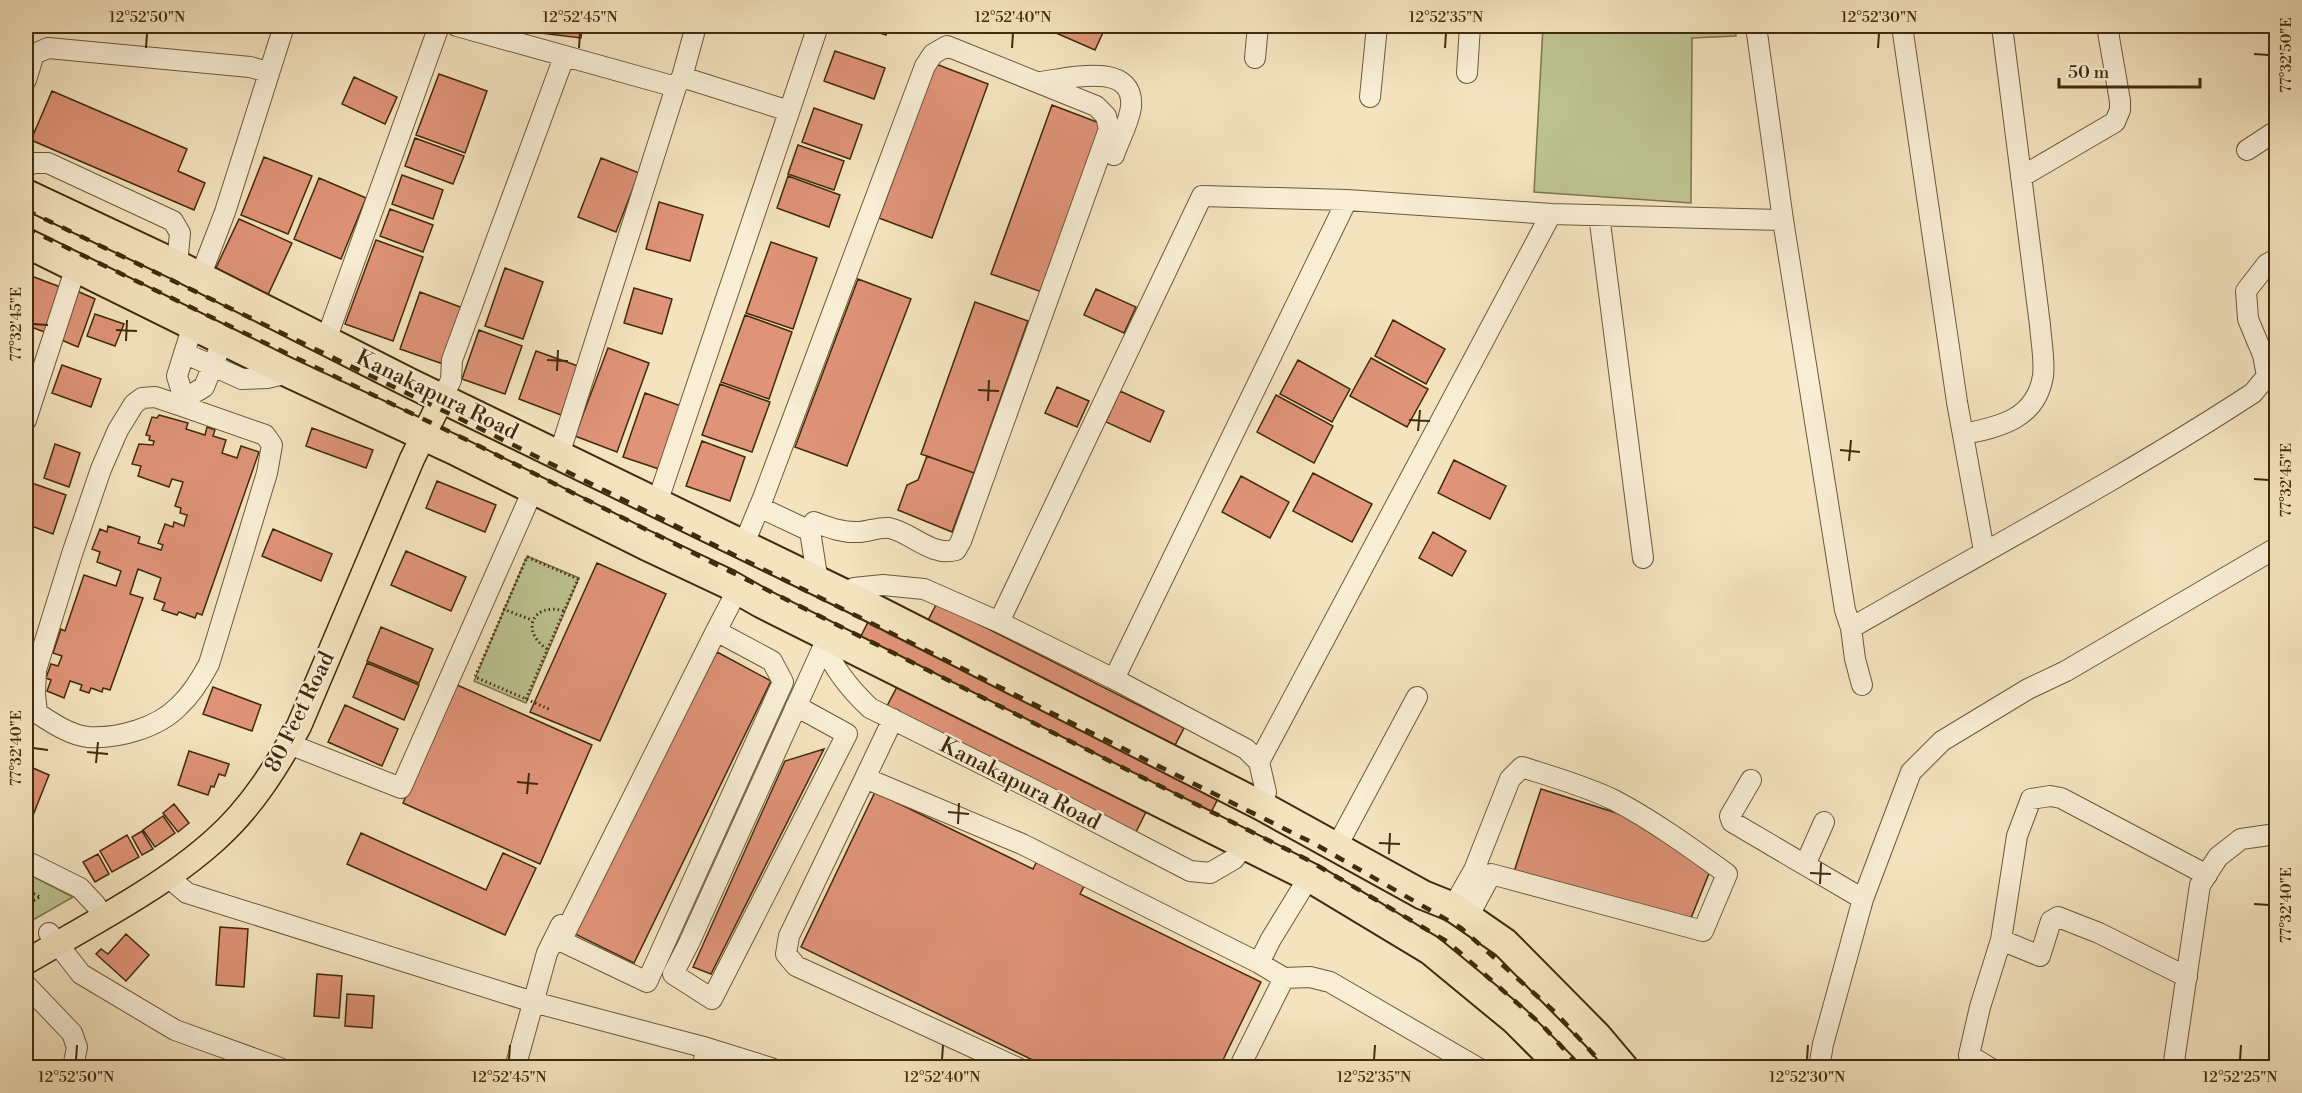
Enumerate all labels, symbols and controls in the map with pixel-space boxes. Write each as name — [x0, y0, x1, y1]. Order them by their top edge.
text: 12°52'50"N — [109, 8, 185, 27]
text: 12°52'45"N — [542, 8, 618, 27]
text: 12°52'40"N — [975, 8, 1051, 27]
text: 12°52'35"N — [1409, 8, 1483, 27]
text: 12°52'30"N — [1841, 8, 1917, 27]
text: 77°32'50"E — [2277, 17, 2296, 93]
scale bar — [2059, 51, 2200, 89]
text: 50 m — [2068, 61, 2110, 84]
text: 77°32'45"E — [7, 287, 26, 361]
street label: Kanakapura Road — [352, 344, 523, 446]
text: 77°32'45"E — [2277, 443, 2296, 517]
street label: 80 Feet Road — [259, 647, 341, 777]
text: 77°32'40"E — [7, 710, 26, 786]
street label: Kanakapura Road — [935, 732, 1105, 836]
text: 77°32'40"E — [2277, 867, 2296, 943]
text: 12°52'50"N — [38, 1068, 114, 1087]
text: 12°52'45"N — [471, 1068, 547, 1087]
text: 12°52'40"N — [904, 1068, 980, 1087]
text: 12°52'35"N — [1337, 1068, 1411, 1087]
text: 12°52'30"N — [1769, 1068, 1845, 1087]
text: 12°52'25"N — [2203, 1068, 2277, 1087]

